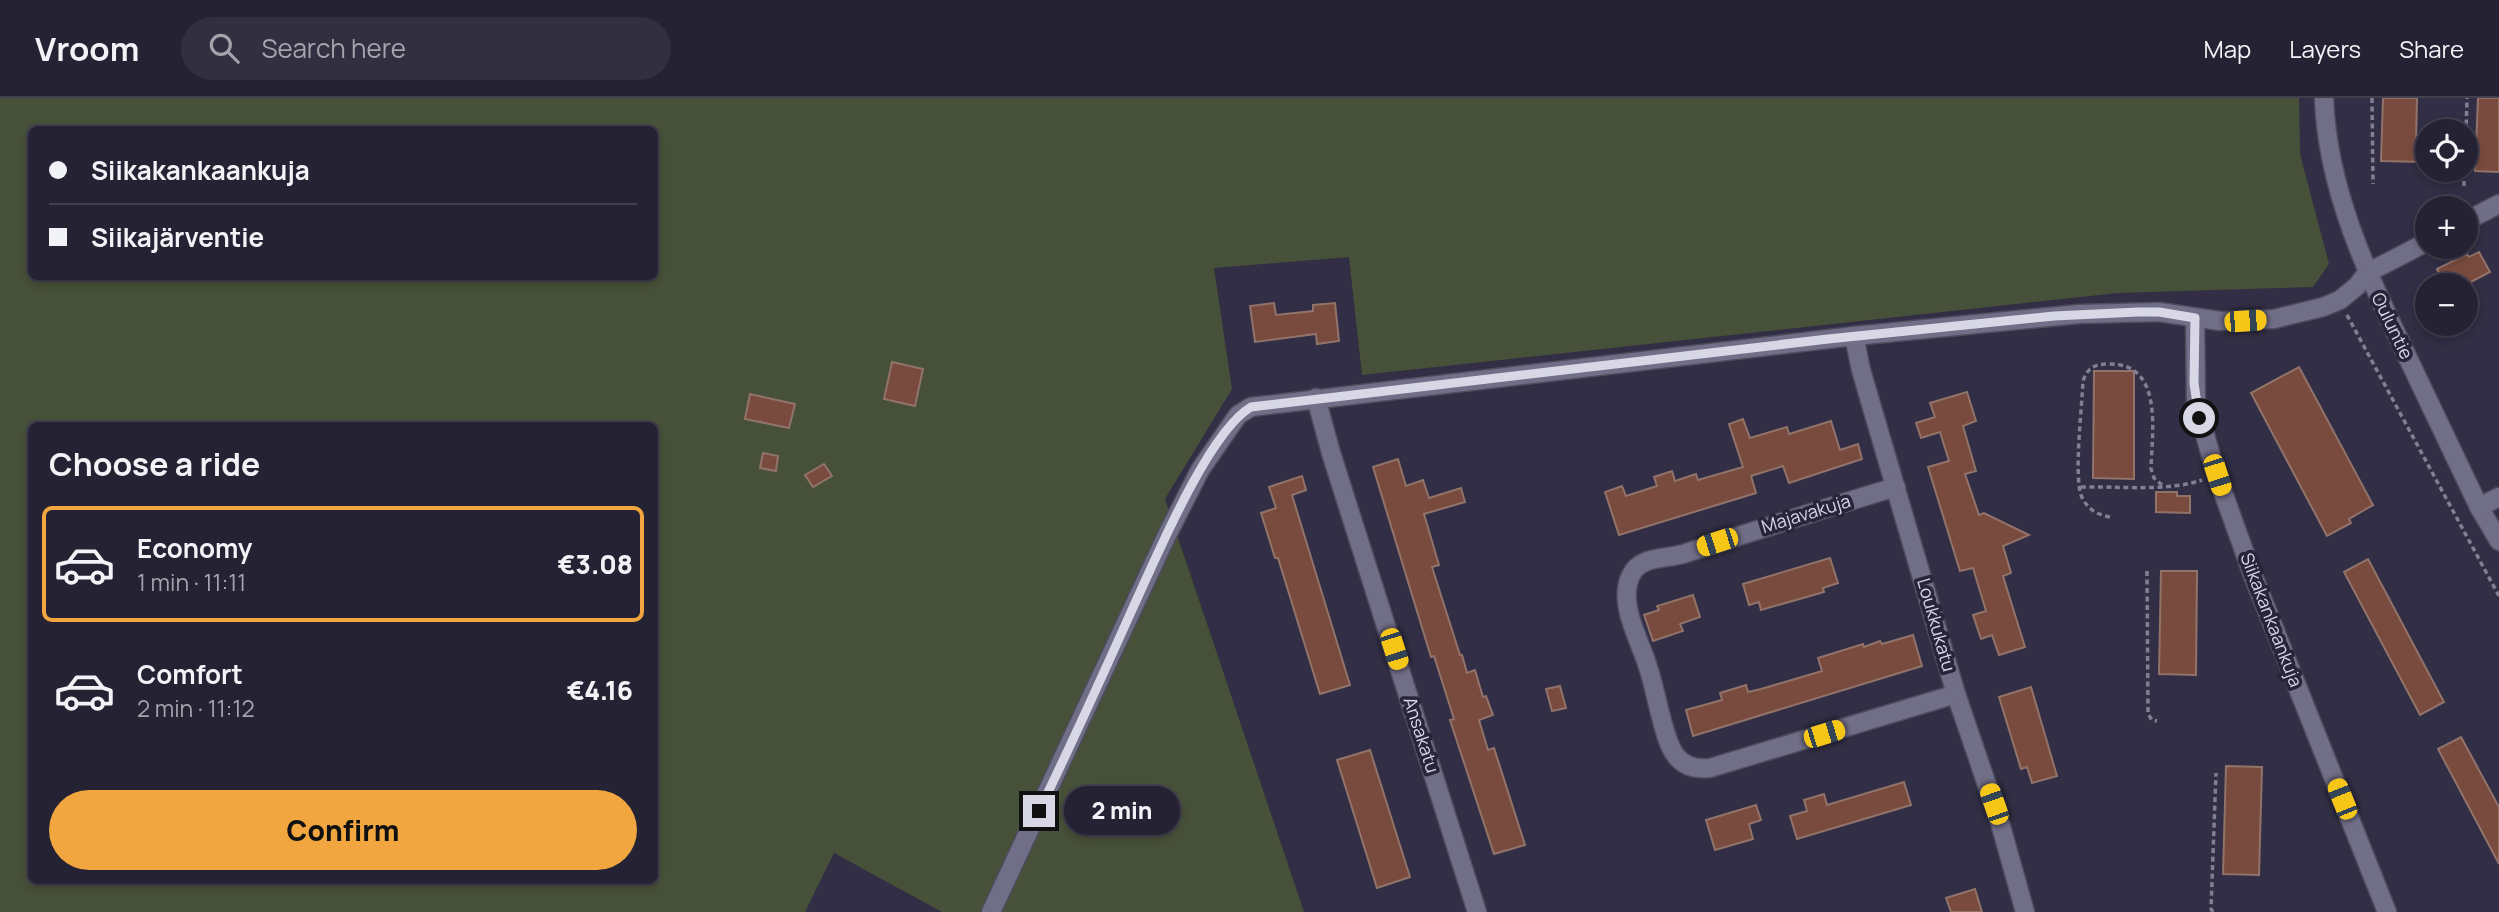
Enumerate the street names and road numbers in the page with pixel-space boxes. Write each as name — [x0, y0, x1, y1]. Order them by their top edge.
street label: Ouluntie — [2366, 288, 2419, 363]
street label: Majavakuja — [1758, 488, 1853, 538]
street label: Siikakankaankuja — [2235, 549, 2309, 690]
street label: Loukkukatu — [1912, 575, 1962, 674]
street label: Ansakatu — [1398, 694, 1445, 776]

